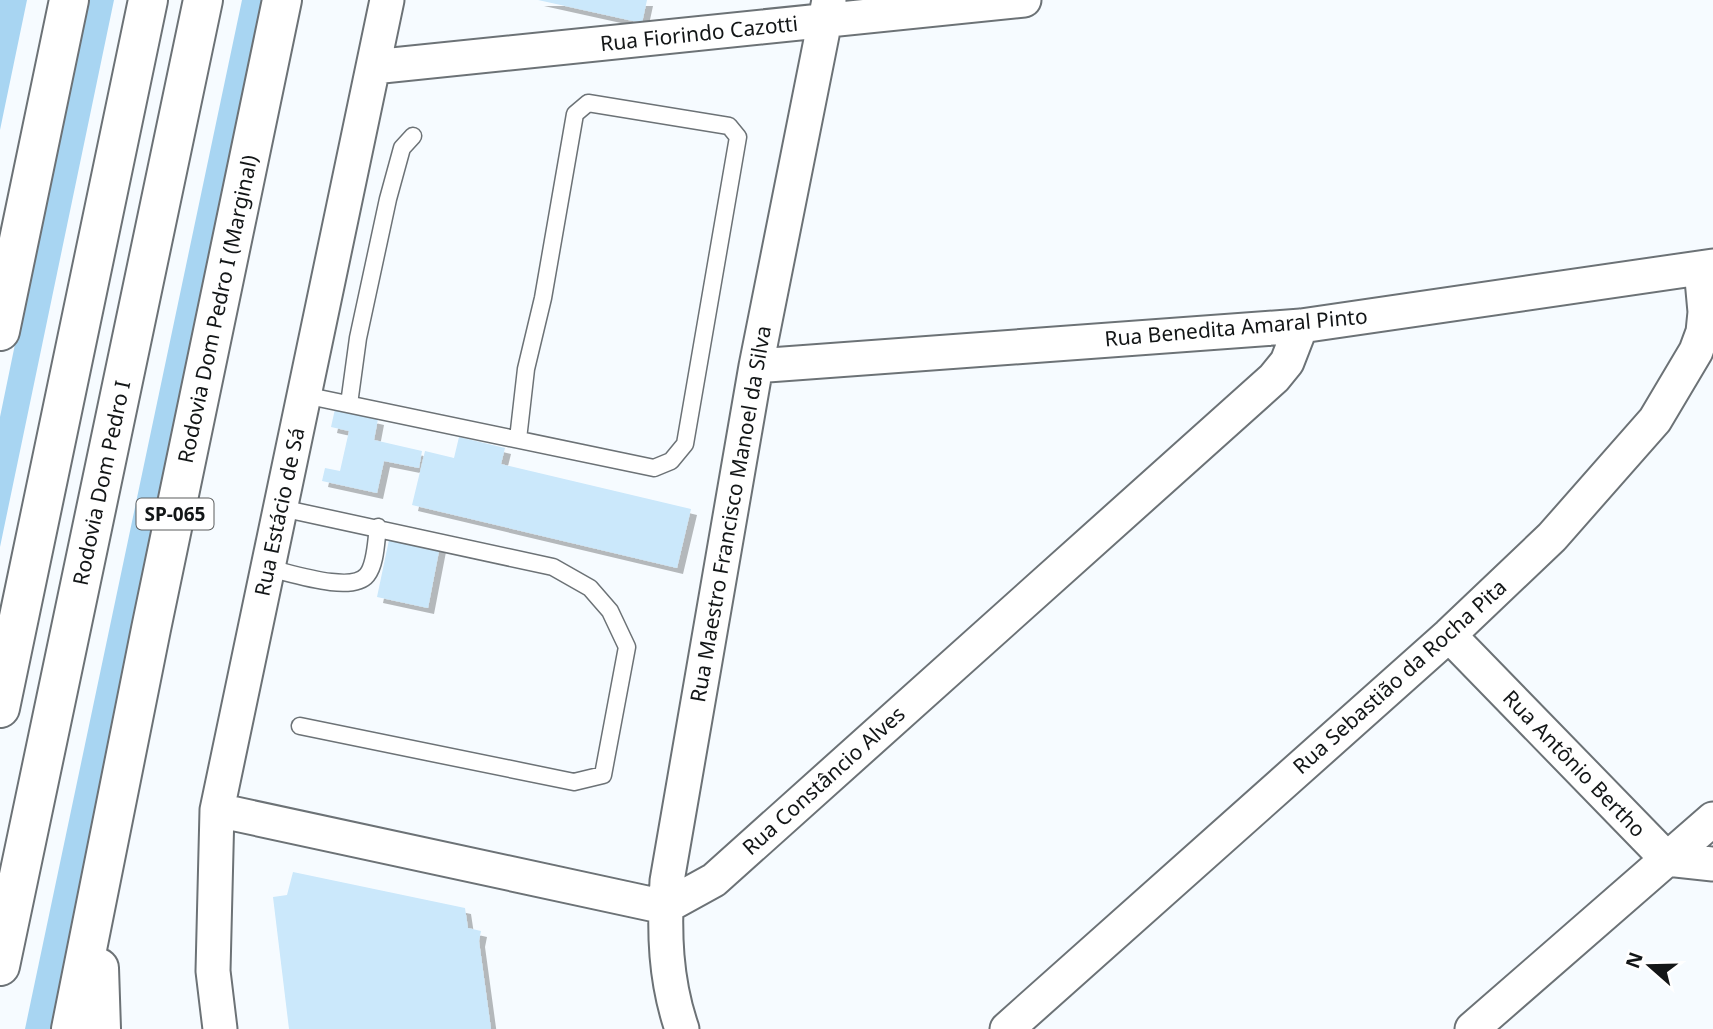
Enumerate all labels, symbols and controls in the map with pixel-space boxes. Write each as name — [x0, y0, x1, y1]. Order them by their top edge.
street label: Rua Fiorindo Cazotti — [599, 9, 799, 57]
street label: Rodovia Dom Pedro I (Marginal) — [171, 152, 263, 465]
street label: Rua Benedita Amaral Pinto — [1103, 302, 1369, 352]
street label: Rua Maestro Francisco Manoel da Silva — [683, 323, 777, 704]
street label: Rodovia Dom Pedro I — [66, 378, 136, 588]
street label: Rua Estácio de Sá — [247, 425, 311, 599]
road number: SP-065 — [136, 499, 214, 530]
street label: Rua Sebastião da Rocha Pita — [1287, 573, 1512, 780]
street label: Rua Antônio Bertho — [1497, 684, 1652, 843]
street label: Rua Constâncio Alves — [736, 700, 911, 861]
north arrow — [1615, 931, 1685, 1001]
text: N — [1619, 948, 1649, 972]

